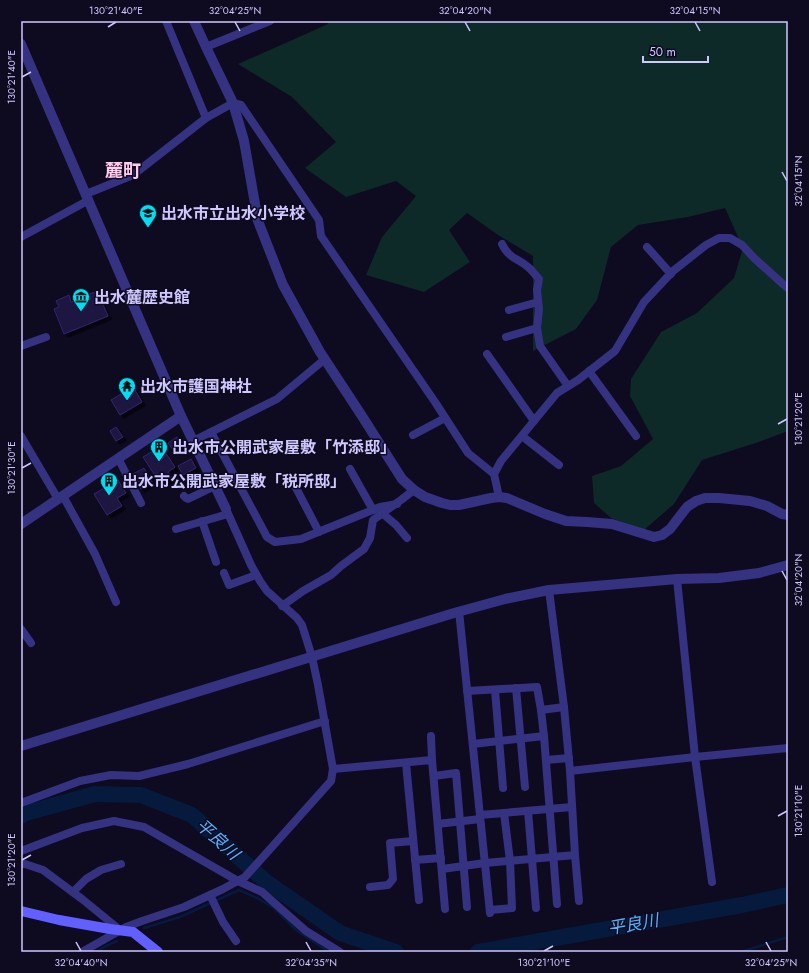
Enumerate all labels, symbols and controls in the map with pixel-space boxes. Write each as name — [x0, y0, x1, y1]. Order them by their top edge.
text: 130°21'40"E — [89, 3, 143, 18]
text: 32°04'25"N — [209, 3, 261, 18]
text: 32°04'20"N — [439, 3, 491, 18]
text: 32°04'15"N — [669, 3, 721, 18]
scale bar — [643, 38, 708, 64]
text: 50 m — [649, 43, 676, 61]
text: 130°21'40"E — [4, 50, 19, 104]
text: 32°04'15"N — [791, 155, 806, 207]
district label: 麓町 — [105, 158, 141, 184]
place label: 出水市立出水小学校 — [161, 202, 305, 225]
school or university icon: 出水市立出水小学校 — [138, 203, 158, 228]
place label: 出水麓歴史館 — [94, 286, 190, 309]
museum icon: 出水麓歴史館 — [71, 287, 91, 312]
place label: 出水市護国神社 — [140, 375, 252, 398]
temple icon: 出水市護国神社 — [117, 376, 137, 401]
text: 130°21'20"E — [791, 392, 806, 446]
place label: 出水市公開武家屋敷「竹添邸」 — [172, 436, 396, 459]
building icon: 出水市公開武家屋敷「竹添邸」 — [149, 437, 169, 462]
text: 130°21'30"E — [4, 441, 19, 495]
place label: 出水市公開武家屋敷「税所邸」 — [122, 470, 346, 493]
building icon: 出水市公開武家屋敷「税所邸」 — [99, 471, 119, 496]
text: 32°04'20"N — [791, 554, 806, 606]
text: 130°21'10"E — [791, 785, 806, 837]
water label: 平良川 — [191, 813, 246, 866]
text: 130°21'20"E — [4, 833, 19, 887]
water label: 平良川 — [606, 907, 662, 940]
text: 32°04'40"N — [55, 955, 107, 970]
text: 32°04'35"N — [285, 955, 337, 970]
text: 130°21'10"E — [518, 955, 570, 970]
text: 32°04'25"N — [745, 955, 797, 970]

